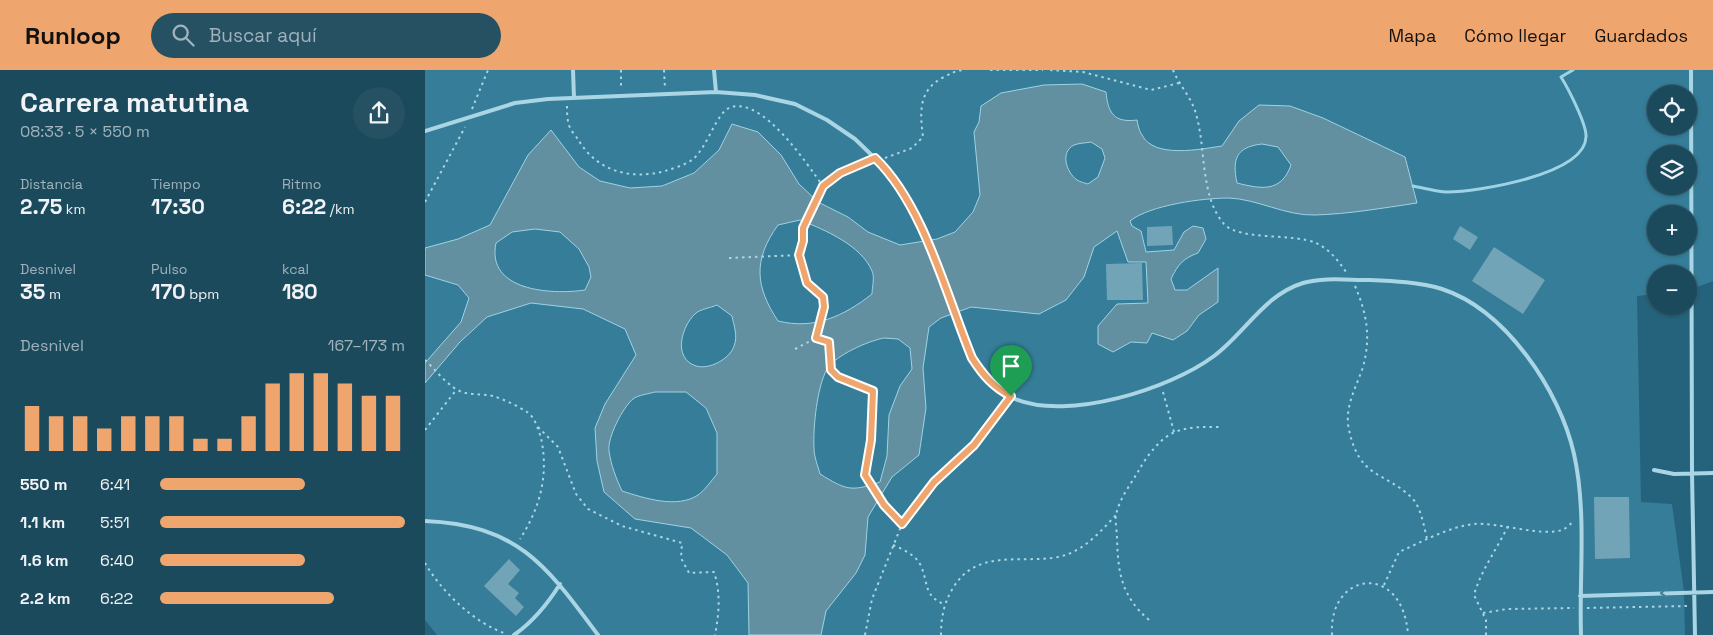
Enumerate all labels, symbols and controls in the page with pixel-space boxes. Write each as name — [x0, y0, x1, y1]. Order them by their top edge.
search box — [151, 13, 501, 58]
text: Runloop — [25, 20, 121, 51]
icon: search — [169, 21, 197, 49]
text: Buscar aquí — [209, 23, 317, 48]
text: Mapa — [1388, 24, 1436, 47]
text: Cómo llegar — [1464, 24, 1566, 47]
text: Guardados — [1594, 24, 1688, 47]
text: Carrera matutina — [20, 84, 249, 120]
map controls — [1647, 85, 1697, 315]
button: locate — [1647, 85, 1697, 135]
button: share — [353, 87, 405, 139]
text: 08:33 · 5 × 550 m — [20, 121, 150, 142]
button: layers — [1647, 145, 1697, 195]
text: Distancia — [20, 175, 83, 193]
text: Tiempo — [151, 175, 201, 193]
text: Ritmo — [282, 175, 321, 193]
text: 2.75 — [20, 193, 62, 220]
text: 17:30 — [151, 193, 205, 220]
text: 6:22 — [282, 193, 326, 220]
text: km — [62, 200, 85, 218]
text: /km — [326, 200, 355, 218]
button: + — [1647, 205, 1697, 255]
text: Desnivel — [20, 260, 76, 278]
text: Pulso — [151, 260, 187, 278]
text: kcal — [282, 260, 309, 278]
button: − — [1647, 265, 1697, 315]
text: 35 — [20, 278, 45, 305]
text: 170 — [151, 278, 186, 305]
text: 180 — [282, 278, 318, 305]
text: m — [45, 285, 61, 303]
text: bpm — [186, 285, 219, 303]
text: Desnivel — [20, 335, 84, 356]
text: 167–173 m — [328, 335, 405, 356]
pin — [990, 345, 1032, 396]
icon: arrive — [997, 352, 1025, 380]
text: 550 m — [20, 474, 67, 495]
text: 6:41 — [100, 474, 130, 495]
text: 1.1 km — [20, 512, 65, 533]
text: 5:51 — [100, 512, 130, 533]
text: 1.6 km — [20, 550, 68, 571]
text: 6:40 — [100, 550, 134, 571]
one-way arrow — [1660, 587, 1668, 598]
text: 2.2 km — [20, 588, 71, 609]
text: 6:22 — [100, 588, 133, 609]

